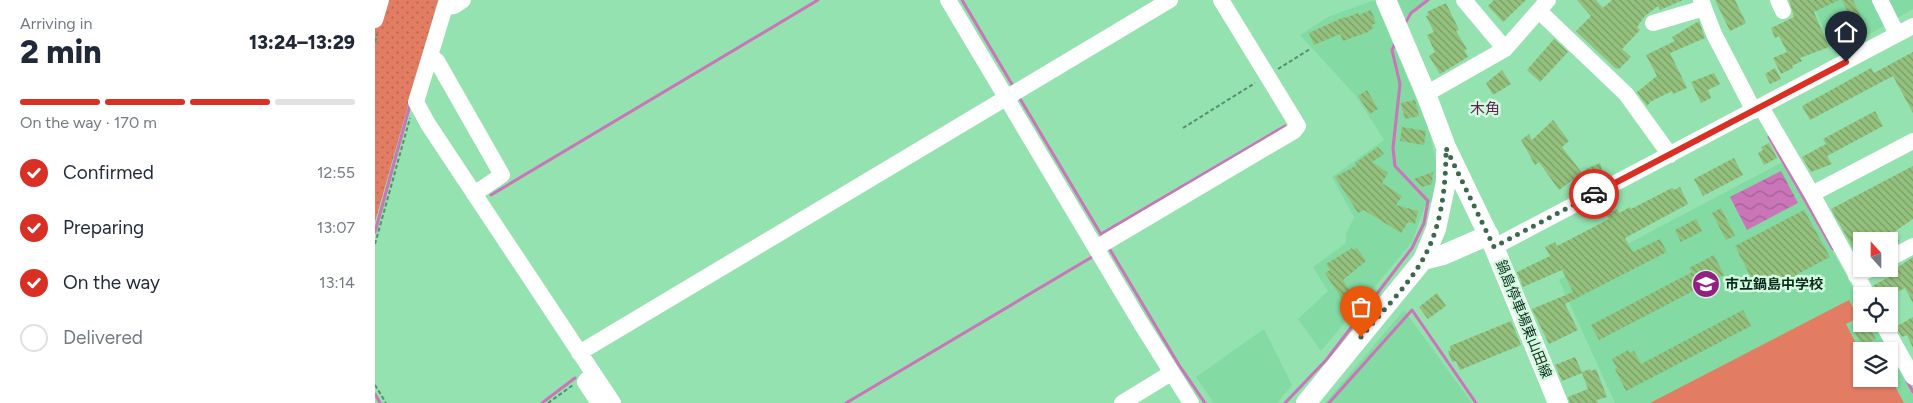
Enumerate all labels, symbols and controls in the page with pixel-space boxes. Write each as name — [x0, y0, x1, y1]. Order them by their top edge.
pin — [1825, 11, 1867, 62]
text: Arriving in — [20, 14, 92, 33]
icon: home — [1832, 18, 1860, 46]
text: 13:24–13:29 — [249, 31, 355, 54]
text: 2 min — [20, 33, 102, 71]
district label: 木角 — [1470, 100, 1500, 118]
text: On the way · 170 m — [20, 113, 157, 132]
icon: check — [20, 159, 48, 187]
text: Confirmed — [63, 161, 154, 184]
text: 12:55 — [317, 163, 355, 182]
courier — [1569, 169, 1619, 219]
icon: car — [1580, 180, 1608, 208]
icon: check — [20, 214, 48, 242]
text: Preparing — [63, 216, 144, 239]
text: 13:07 — [317, 218, 355, 237]
north arrow — [1853, 232, 1897, 278]
map controls — [1853, 232, 1898, 387]
street label: 鍋島停車場東山田線 — [1492, 258, 1555, 381]
icon: check — [20, 269, 48, 297]
school or university icon: 市立鍋島中学校 — [1691, 269, 1721, 299]
text: On the way — [63, 271, 160, 294]
text: 13:14 — [319, 273, 355, 292]
place label: 市立鍋島中学校 — [1725, 276, 1823, 293]
pin — [1340, 286, 1382, 337]
button: locate — [1853, 287, 1898, 332]
icon: bag — [1347, 293, 1375, 321]
text: Delivered — [63, 326, 143, 349]
button: layers — [1853, 342, 1898, 387]

